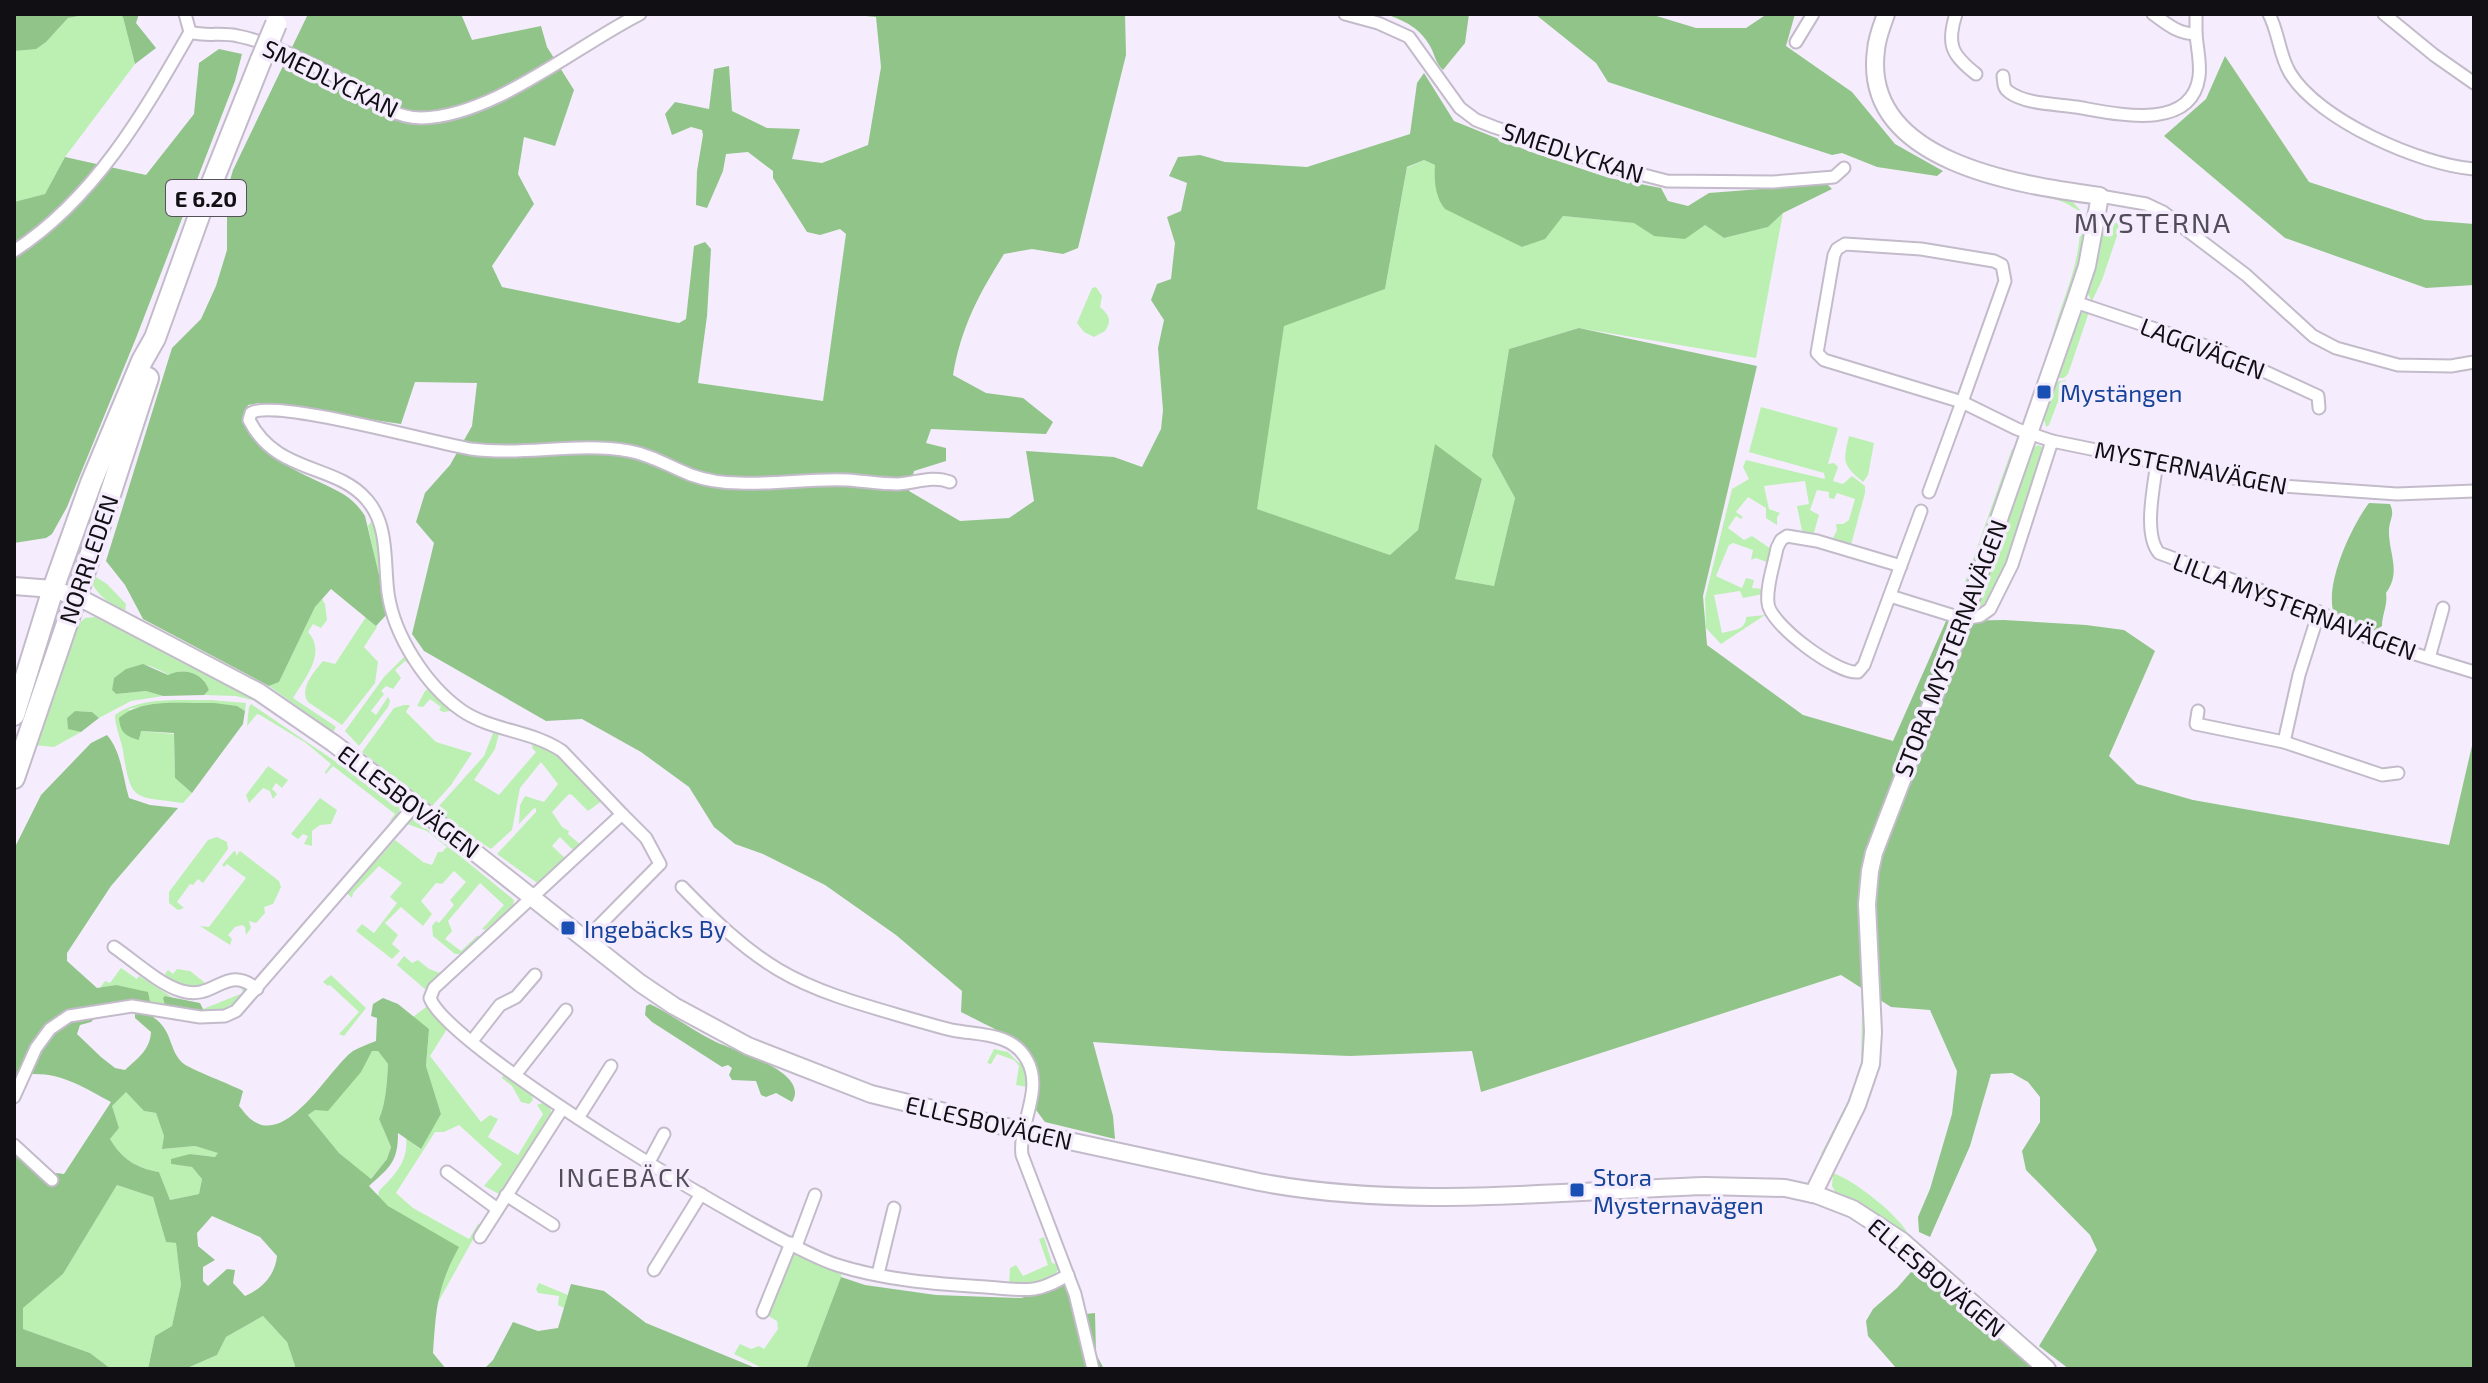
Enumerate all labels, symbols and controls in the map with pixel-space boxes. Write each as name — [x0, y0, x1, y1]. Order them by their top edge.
street label: SMEDLYCKAN — [259, 33, 403, 123]
street label: SMEDLYCKAN — [1499, 115, 1647, 189]
road number: E 6.20 — [166, 180, 246, 216]
district label: MYSTERNA — [2074, 205, 2232, 239]
street label: LAGGVÄGEN — [2136, 311, 2270, 385]
place label: Mystängen — [2060, 378, 2182, 407]
marker: Mystängen — [2035, 383, 2053, 401]
street label: MYSTERNAVÄGEN — [2092, 434, 2290, 500]
street label: NORRLEDEN — [52, 491, 124, 627]
street label: STORA MYSTERNAVÄGEN — [1888, 515, 2012, 781]
street label: LILLA MYSTERNAVÄGEN — [2169, 546, 2421, 666]
street label: ELLESBOVÄGEN — [332, 738, 486, 864]
place label: Ingebäcks By — [584, 914, 727, 943]
marker: Ingebäcks By — [559, 919, 577, 937]
street label: ELLESBOVÄGEN — [903, 1089, 1075, 1155]
district label: INGEBÄCK — [558, 1161, 692, 1192]
place label: Stora Mysternavägen — [1593, 1162, 1764, 1219]
marker: Stora Mysternavägen — [1568, 1181, 1586, 1199]
street label: ELLESBOVÄGEN — [1863, 1211, 2011, 1343]

